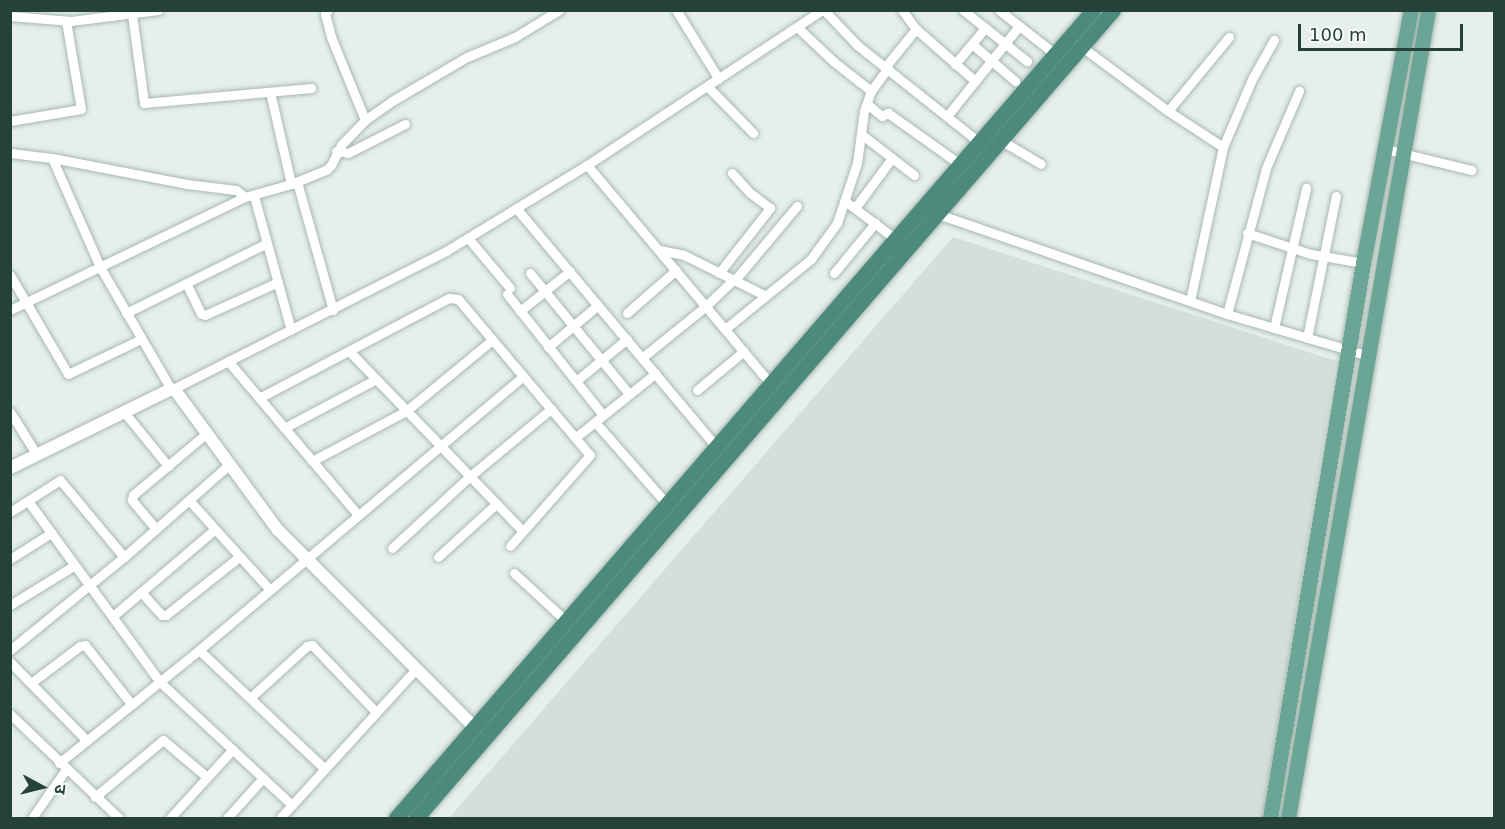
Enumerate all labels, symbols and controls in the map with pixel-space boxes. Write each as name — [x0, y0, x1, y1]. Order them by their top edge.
scale bar — [1301, 12, 1466, 50]
text: 100 m — [1309, 24, 1367, 45]
north arrow — [12, 757, 72, 817]
text: उ — [50, 783, 70, 795]

